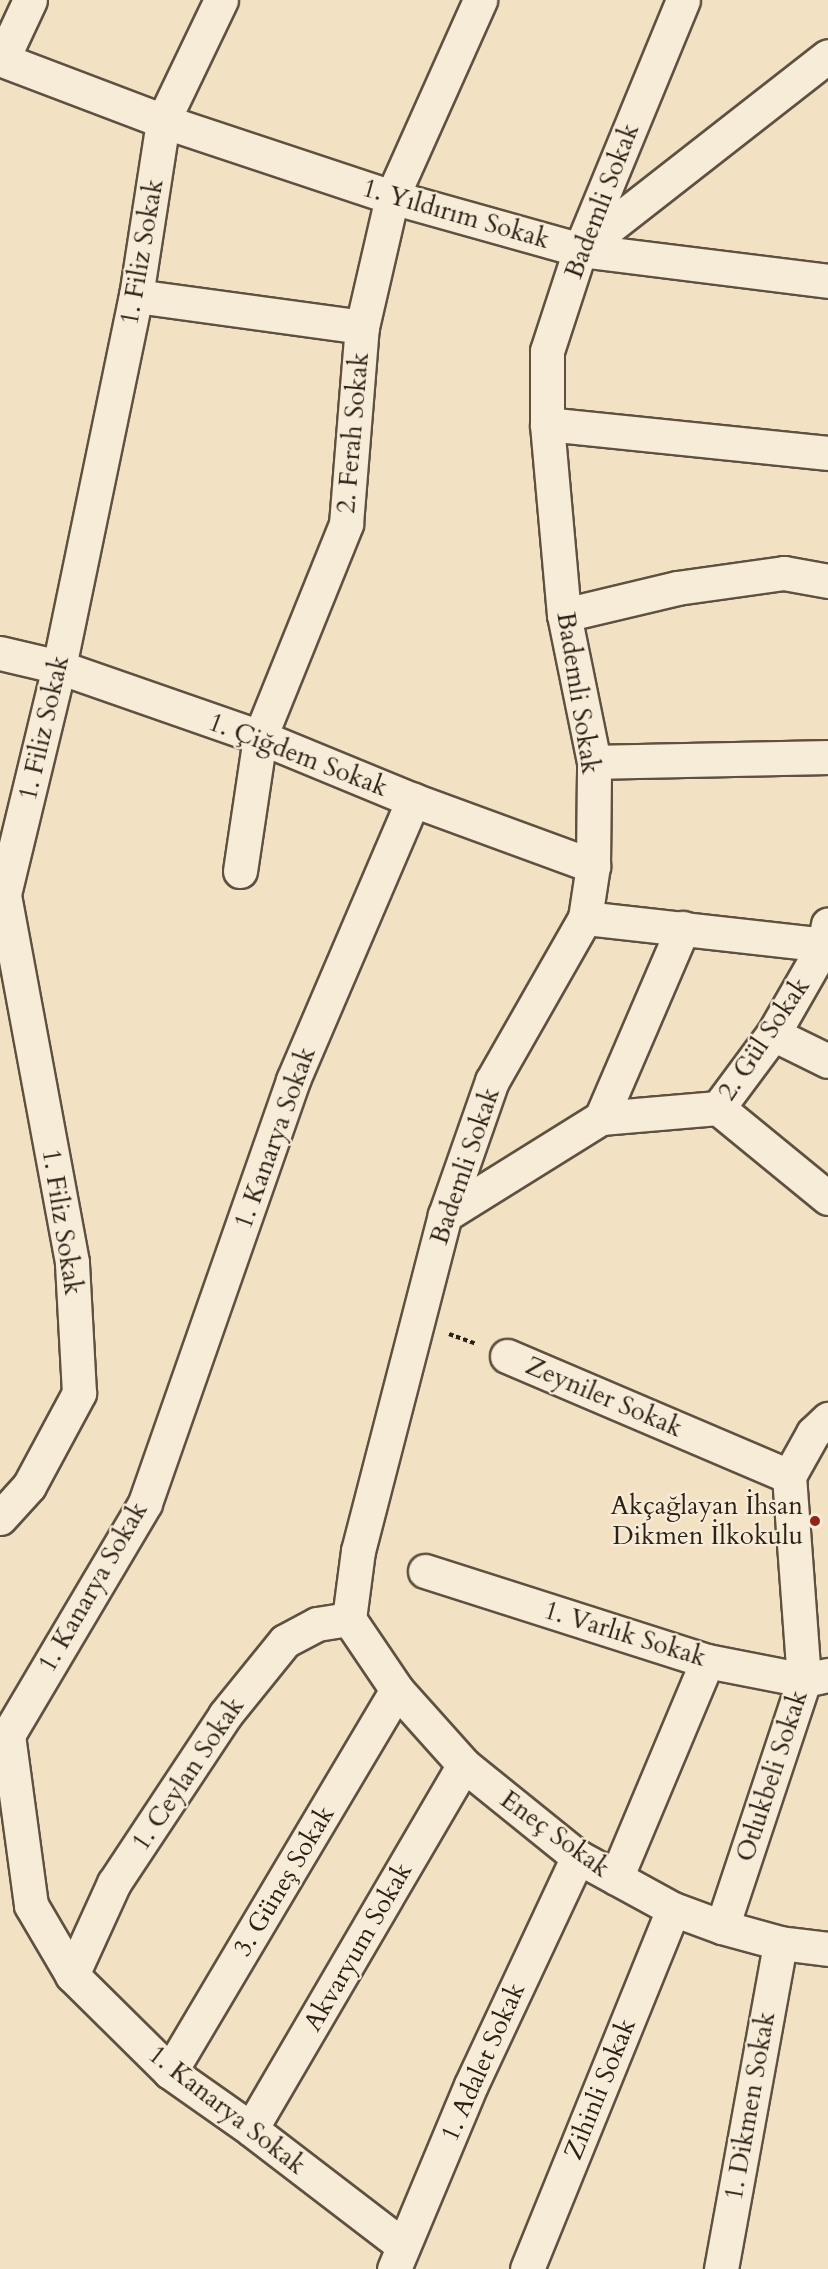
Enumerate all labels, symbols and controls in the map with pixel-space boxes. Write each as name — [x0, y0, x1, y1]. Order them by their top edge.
street label: Bademli Sokak — [558, 119, 646, 283]
street label: 1. Yıldırım Sokak — [359, 172, 553, 256]
street label: 1. Filiz Sokak — [114, 177, 170, 327]
street label: 2. Ferah Sokak — [330, 351, 376, 515]
street label: Bademli Sokak — [550, 610, 606, 776]
street label: 1. Filiz Sokak — [12, 653, 76, 803]
street label: 1. Çiğdem Sokak — [204, 706, 392, 804]
street label: 2. Gül Sokak — [712, 972, 816, 1106]
street label: 1. Kanarya Sokak — [228, 1043, 322, 1233]
street label: Bademli Sokak — [424, 1084, 506, 1248]
street label: 1. Filiz Sokak — [35, 1147, 89, 1297]
street label: Zeyniler Sokak — [521, 1350, 687, 1444]
place label: Akçağlayan İhsan Dikmen İlkokulu — [610, 1490, 803, 1552]
street label: 1. Kanarya Sokak — [32, 1496, 154, 1678]
marker: Akçağlayan İhsan Dikmen İlkokulu — [808, 1514, 822, 1528]
street label: 1. Varlık Sokak — [540, 1595, 710, 1673]
street label: Otlukbeli Sokak — [730, 1686, 814, 1866]
street label: 1. Ceylan Sokak — [125, 1691, 251, 1857]
street label: Eneç Sokak — [494, 1784, 616, 1884]
street label: 3. Güneş Sokak — [227, 1800, 341, 1962]
street label: Akvaryum Sokak — [297, 1857, 419, 2037]
street label: 1. Adalet Sokak — [434, 1978, 532, 2146]
street label: 1. Dikmen Sokak — [718, 2009, 782, 2203]
street label: Zihinli Sokak — [558, 2014, 642, 2164]
street label: 1. Kanarya Sokak — [142, 2039, 312, 2181]

